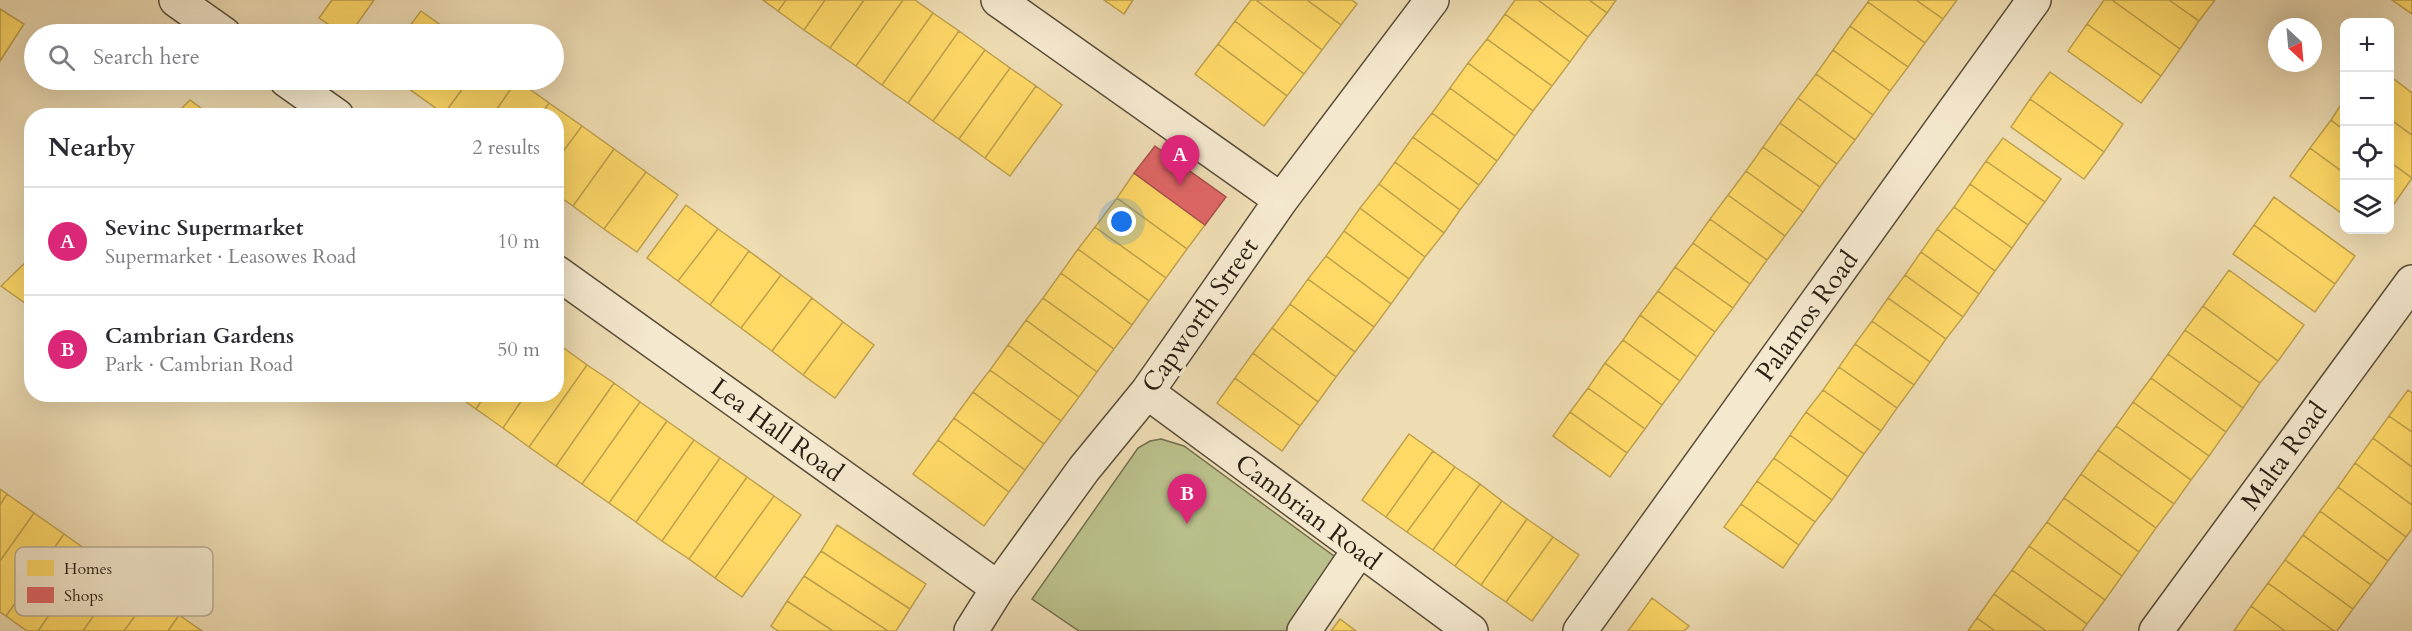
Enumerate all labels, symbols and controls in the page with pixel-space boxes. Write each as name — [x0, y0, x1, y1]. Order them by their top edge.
north arrow — [2268, 18, 2322, 72]
map controls — [2340, 18, 2394, 234]
button: + — [2340, 18, 2394, 72]
search box — [24, 24, 564, 90]
icon: search — [45, 41, 78, 74]
text: Search here — [93, 42, 200, 72]
button: − — [2340, 72, 2394, 126]
button: locate — [2340, 126, 2394, 180]
text: Nearby — [48, 130, 136, 165]
text: 2 results — [472, 134, 540, 161]
pin: A — [1160, 136, 1200, 185]
button: layers — [2340, 180, 2394, 234]
your location — [1107, 207, 1136, 236]
text: Sevinc Supermarket — [105, 213, 303, 243]
text: A — [60, 228, 75, 255]
text: 10 m — [497, 228, 540, 255]
street label: Capworth Street — [1134, 231, 1266, 399]
text: Supermarket · Leasowes Road — [105, 243, 356, 270]
street label: Palamos Road — [1748, 244, 1866, 388]
text: Cambrian Gardens — [105, 321, 294, 351]
text: B — [60, 336, 75, 363]
text: 50 m — [497, 336, 540, 363]
text: Park · Cambrian Road — [105, 351, 293, 378]
street label: Lea Hall Road — [704, 370, 851, 490]
street label: Malta Road — [2233, 395, 2335, 517]
street label: Cambrian Road — [1228, 446, 1388, 578]
pin: B — [1168, 474, 1206, 524]
legend — [15, 547, 213, 616]
text: Homes — [64, 558, 112, 580]
text: Shops — [64, 585, 103, 607]

